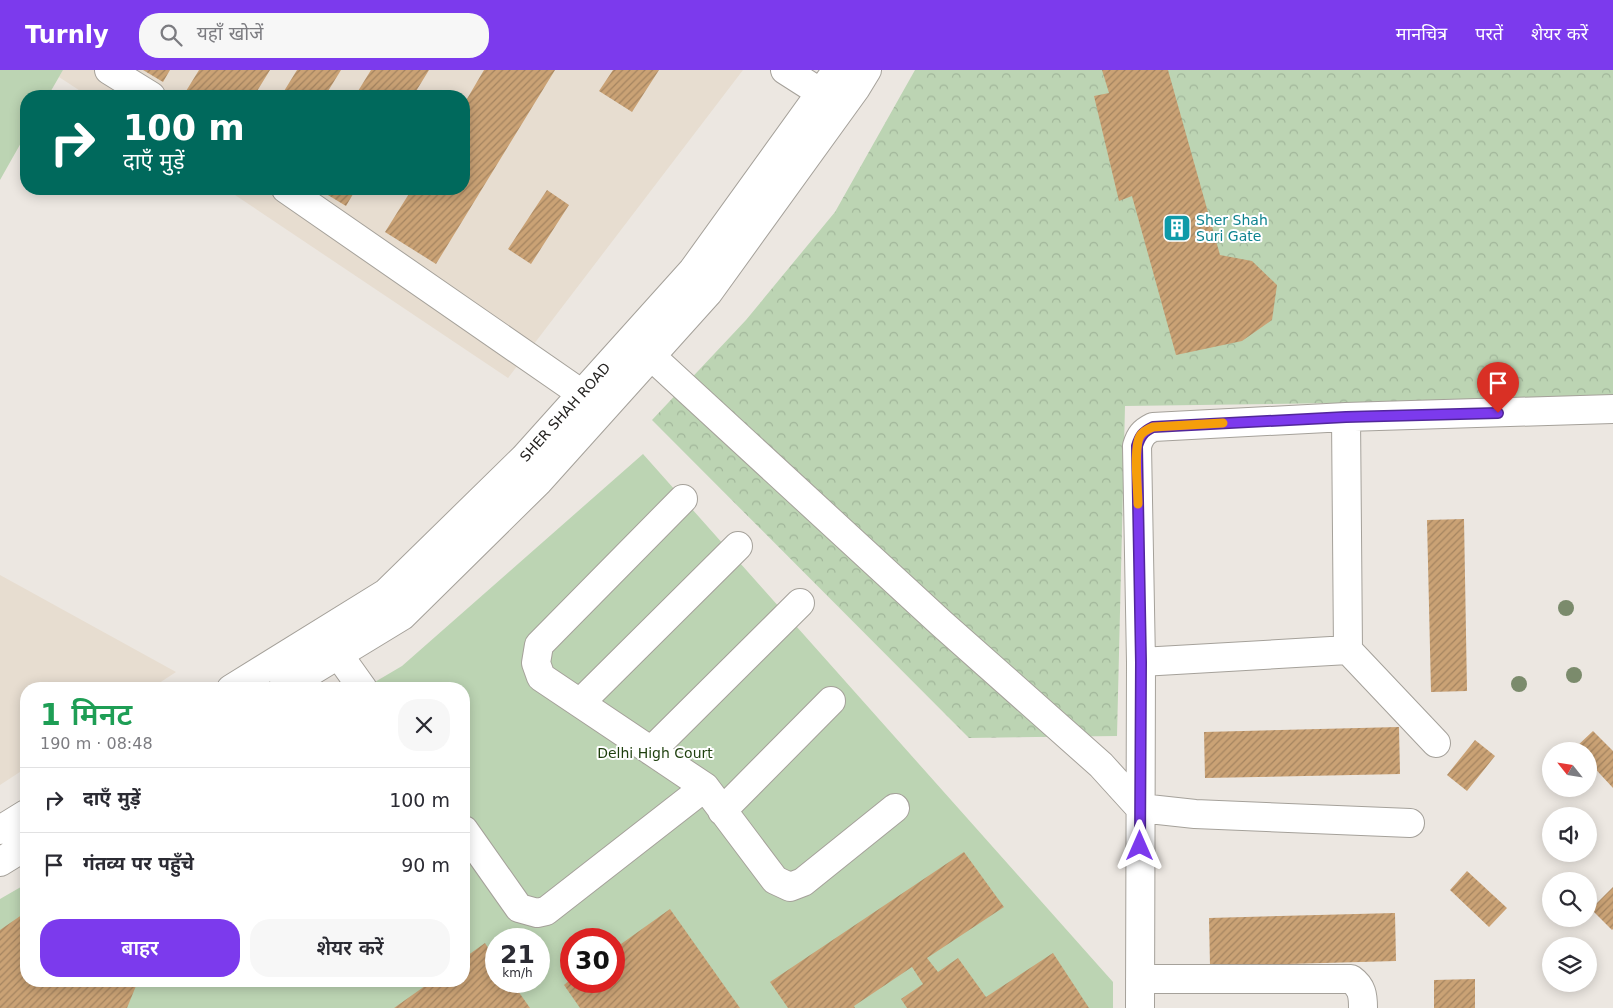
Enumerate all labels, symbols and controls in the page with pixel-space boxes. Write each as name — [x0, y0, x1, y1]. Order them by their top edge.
search box — [139, 13, 489, 58]
text: Turnly — [25, 21, 109, 49]
icon: search — [157, 21, 185, 49]
text: यहाँ खोजें — [197, 22, 263, 44]
text: मानचित्र — [1396, 23, 1447, 44]
text: परतें — [1475, 23, 1503, 44]
text: शेयर करें — [1531, 23, 1588, 44]
text: 100 m — [123, 108, 245, 148]
icon: right — [40, 110, 105, 175]
text: दाएँ मुड़ें — [123, 149, 184, 174]
place label: Sher Shah Suri Gate — [1196, 212, 1268, 244]
building icon: Sher Shah Suri Gate — [1162, 213, 1192, 243]
street label: SHER SHAH ROAD — [516, 359, 614, 465]
pin — [1477, 362, 1519, 413]
icon: arrive — [1484, 369, 1512, 397]
text: 1 मिनट — [40, 697, 132, 732]
button: close — [398, 699, 450, 751]
text: 190 m · 08:48 — [40, 734, 153, 753]
north arrow — [1542, 742, 1598, 798]
map controls — [1542, 742, 1597, 992]
park label: Delhi High Court — [597, 745, 713, 761]
icon: right — [40, 786, 68, 814]
text: दाएँ मुड़ें — [83, 787, 141, 809]
text: 100 m — [389, 789, 450, 811]
button: sound — [1542, 807, 1597, 862]
position arrow — [1113, 819, 1165, 871]
icon: arrive — [40, 851, 68, 879]
text: गंतव्य पर पहुँचे — [83, 852, 194, 874]
text: 90 m — [401, 854, 450, 876]
button: search — [1542, 872, 1597, 927]
button: बाहर — [40, 919, 240, 977]
button: शेयर करें — [250, 919, 450, 977]
speed limit sign: 30 — [560, 928, 625, 993]
button: layers — [1542, 937, 1597, 992]
text: 21 — [500, 940, 535, 969]
text: km/h — [502, 966, 533, 980]

